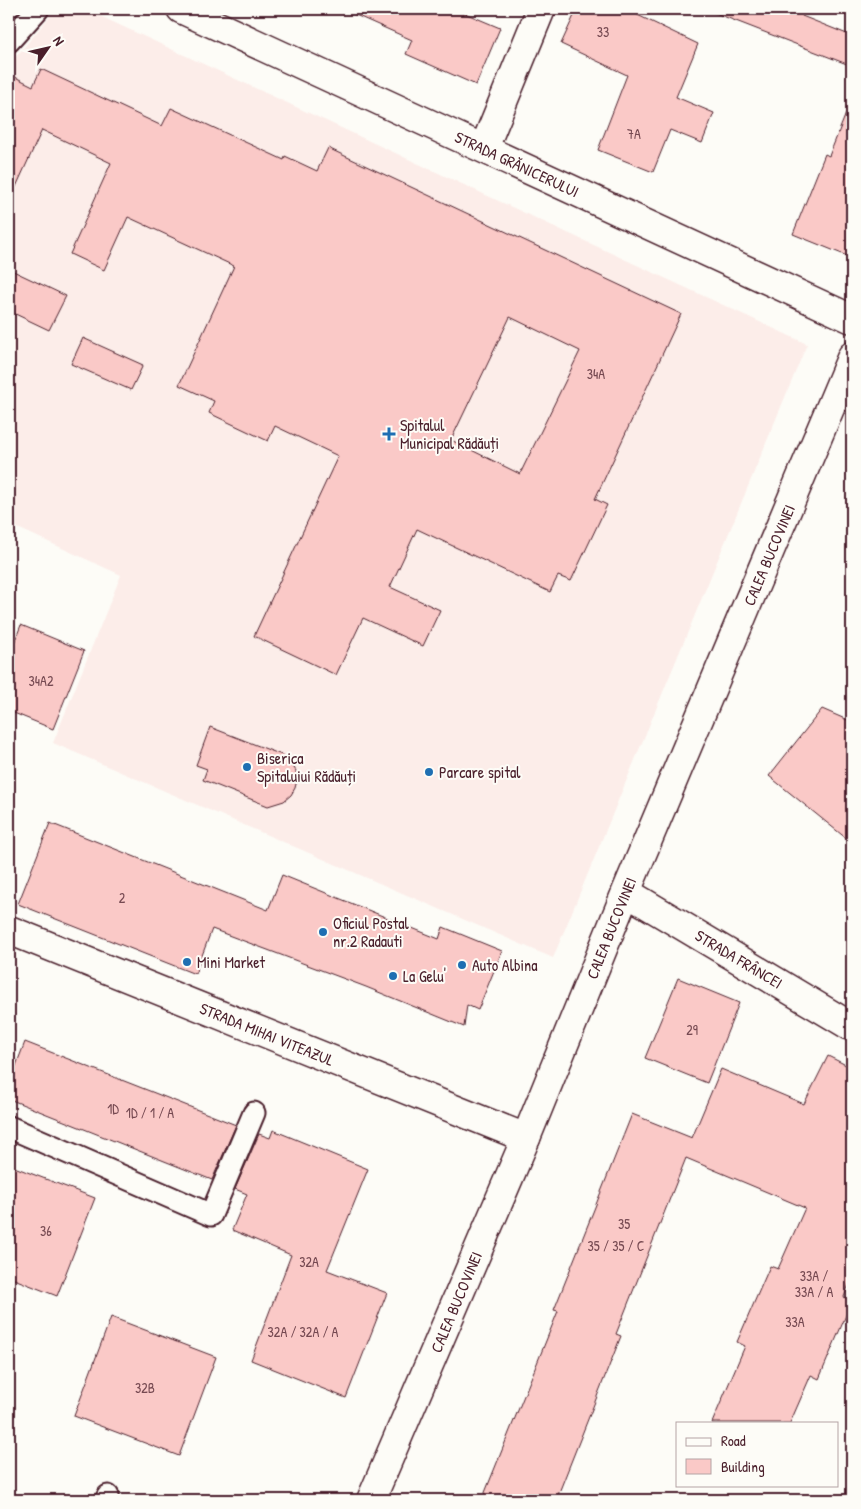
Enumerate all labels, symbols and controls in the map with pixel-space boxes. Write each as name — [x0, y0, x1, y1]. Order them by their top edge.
north arrow — [22, 22, 72, 72]
house number: 33 — [597, 22, 609, 41]
text: N — [49, 32, 69, 49]
house number: 7A — [627, 124, 641, 143]
street label: STRADA GRĂNICERULUI — [451, 126, 583, 202]
house number: 34A — [587, 364, 605, 383]
place label: Spitalul Municipal Rădăuți — [400, 414, 499, 454]
marker: Spitalul Municipal Rădăuți — [382, 427, 396, 441]
street label: CALEA BUCOVINEI — [738, 501, 800, 609]
house number: 34A2 — [29, 671, 54, 690]
place label: Biserica Spitaluiui Rădăuți — [257, 747, 356, 787]
marker: Biserica Spitaluiui Rădăuți — [241, 761, 253, 773]
place label: Parcare spital — [439, 761, 521, 783]
marker: Parcare spital — [423, 766, 435, 778]
street label: CALEA BUCOVINEI — [581, 874, 641, 982]
house number: 2 — [119, 888, 126, 907]
place label: Oficiul Postal nr.2 Radauti — [333, 912, 410, 952]
street label: STRADA FRÂNCEI — [691, 924, 787, 994]
marker: Oficiul Postal nr.2 Radauti — [317, 926, 329, 938]
place label: Mini Market — [197, 951, 266, 973]
place label: Auto Albina — [472, 954, 538, 976]
marker: Mini Market — [181, 956, 193, 968]
marker: Auto Albina — [456, 959, 468, 971]
place label: La Gelu' — [403, 965, 446, 987]
marker: La Gelu' — [387, 970, 399, 982]
street label: STRADA MIHAI VITEAZUL — [197, 997, 337, 1071]
house number: 29 — [686, 1020, 698, 1039]
house number: 1D — [107, 1099, 119, 1118]
house number: 1D / 1 / A — [126, 1103, 174, 1122]
house number: 35 — [618, 1214, 630, 1233]
house number: 36 — [40, 1221, 52, 1240]
house number: 35 / 35 / C — [588, 1236, 645, 1255]
street label: CALEA BUCOVINEI — [425, 1248, 487, 1356]
house number: 32A — [299, 1252, 319, 1271]
house number: 33A / 33A / A — [795, 1266, 833, 1301]
house number: 33A — [785, 1312, 805, 1331]
house number: 32A / 32A / A — [268, 1322, 339, 1341]
house number: 32B — [135, 1378, 155, 1397]
legend — [676, 1422, 838, 1486]
text: Road — [721, 1430, 746, 1451]
text: Building — [721, 1456, 765, 1477]

